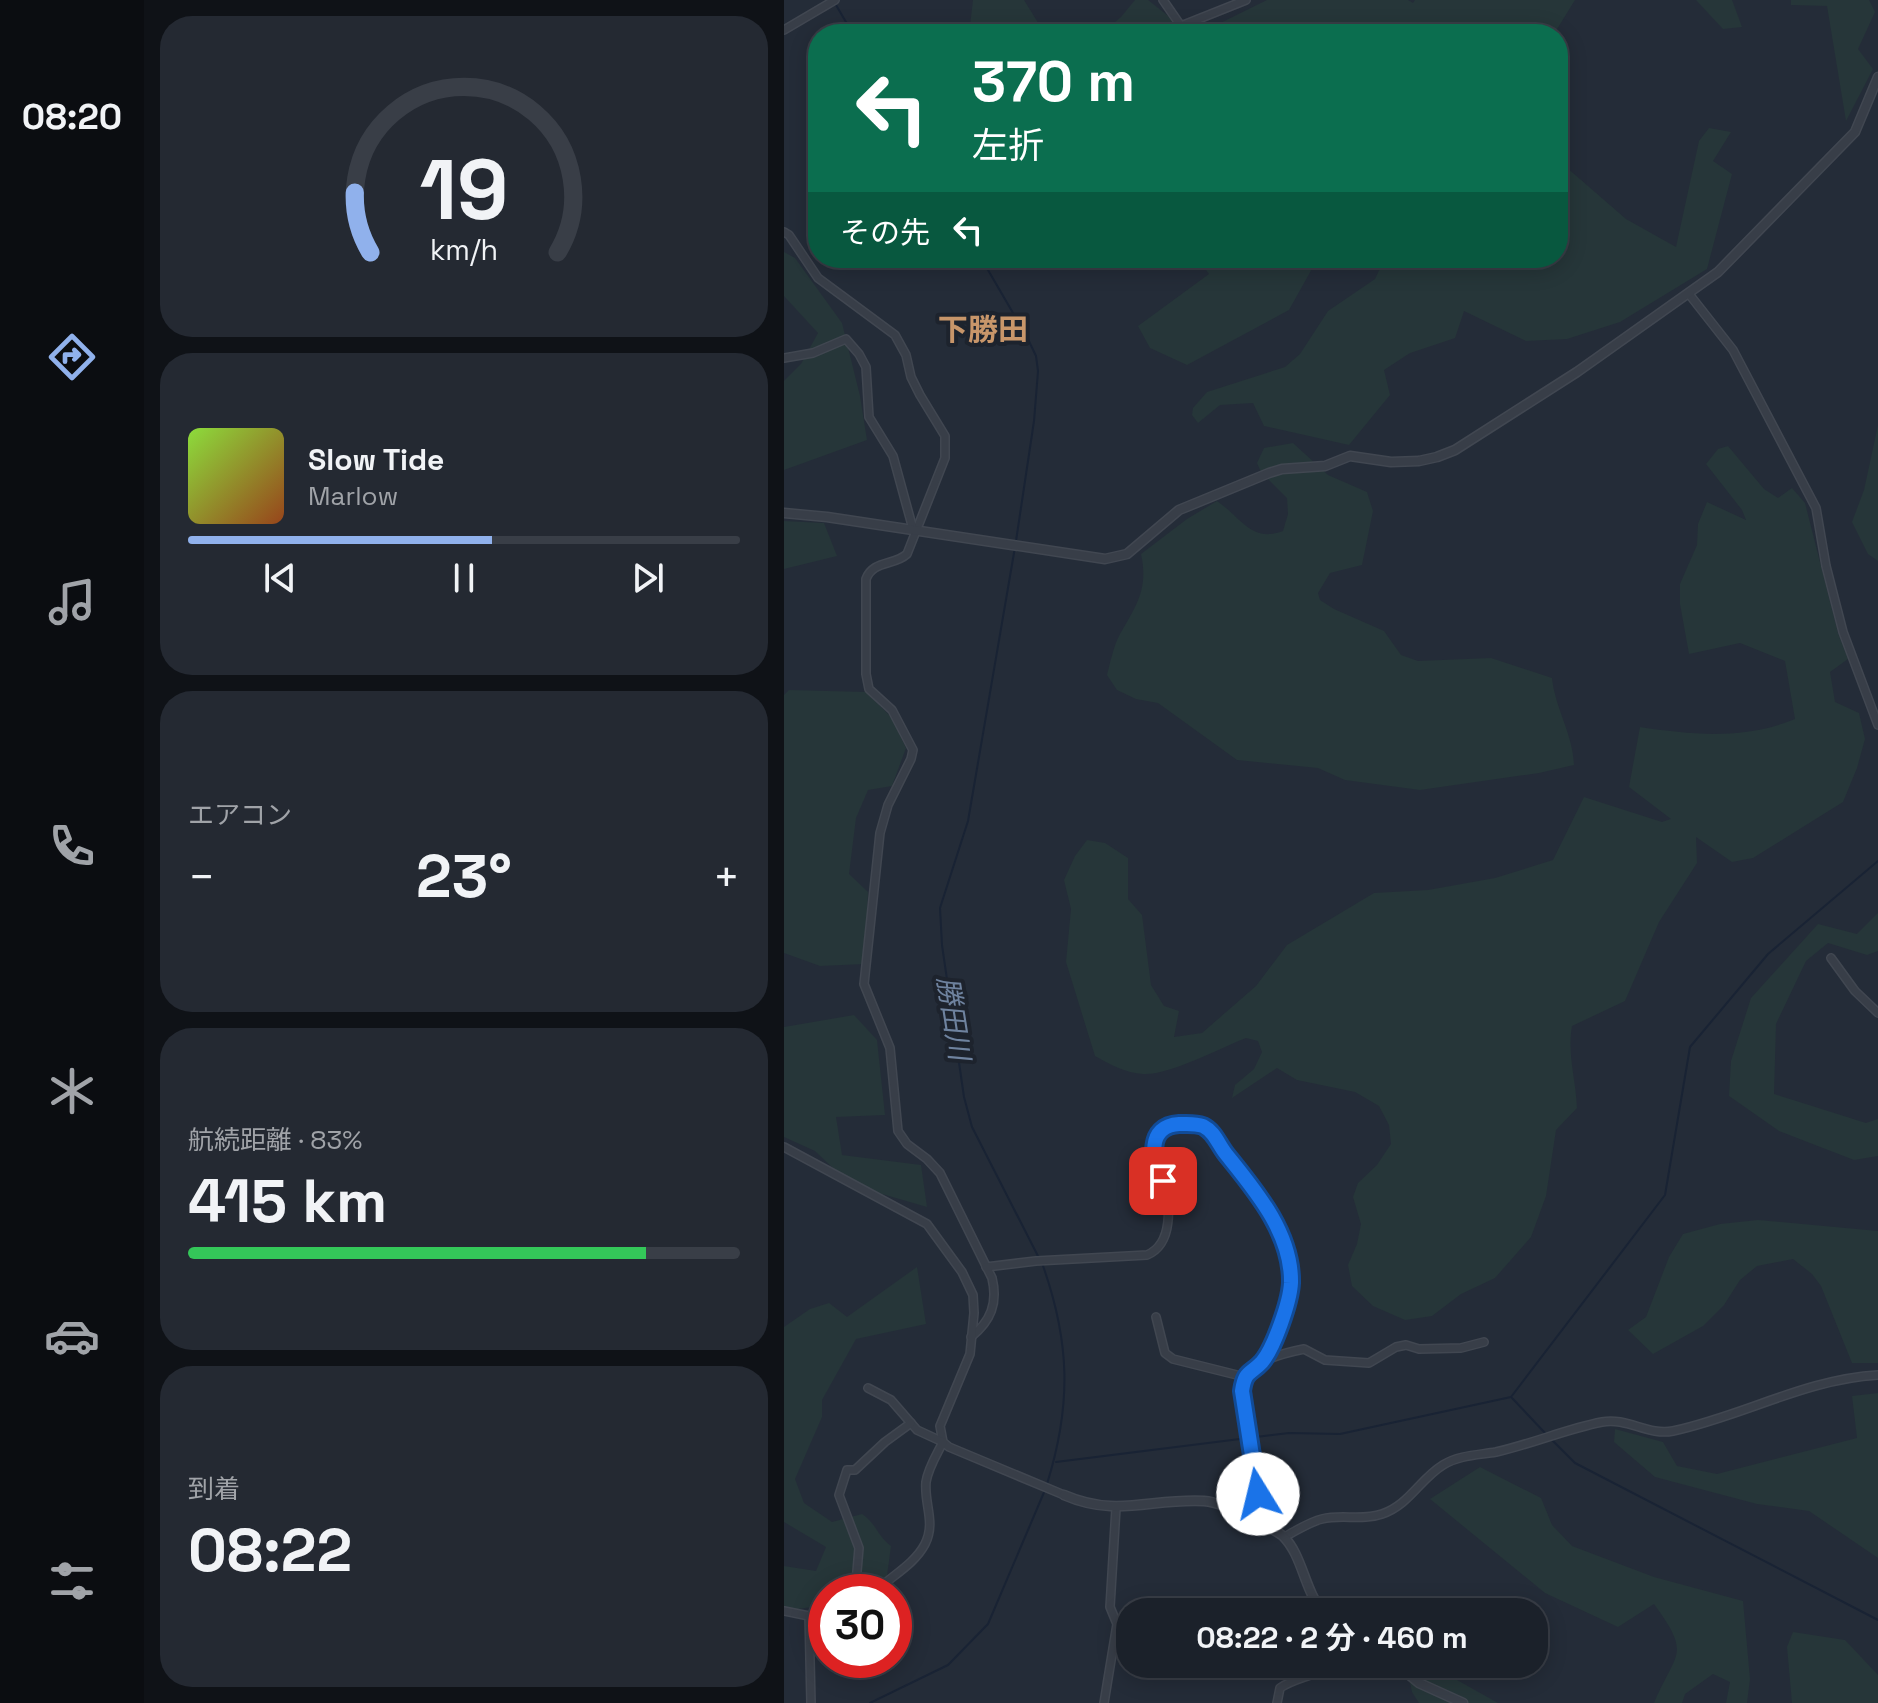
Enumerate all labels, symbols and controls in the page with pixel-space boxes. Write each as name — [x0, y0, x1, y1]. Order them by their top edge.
text: 370 m — [972, 46, 1135, 117]
icon: left — [840, 56, 944, 160]
text: 08:20 — [22, 94, 122, 140]
text: 左折 — [972, 123, 1044, 169]
text: 19 — [419, 136, 509, 242]
icon: left — [946, 208, 990, 252]
text: その先 — [840, 213, 930, 252]
text: km/h — [430, 232, 498, 268]
district label: 下勝田 — [938, 310, 1028, 349]
icon: directions — [44, 329, 100, 385]
text: Slow Tide — [308, 440, 444, 479]
text: Marlow — [308, 479, 398, 513]
icon: previous — [258, 556, 302, 600]
icon: pause — [442, 556, 486, 600]
icon: next — [626, 556, 670, 600]
icon: music — [44, 574, 100, 630]
text: エアコン — [188, 798, 292, 832]
icon: phone — [44, 818, 100, 874]
text: 23° — [416, 838, 512, 915]
text: − — [188, 849, 215, 905]
text: + — [713, 849, 740, 905]
water label: 勝田川 — [930, 974, 979, 1065]
icon: climate — [44, 1063, 100, 1119]
text: 航続距離 · 83% — [188, 1123, 362, 1157]
pin — [1129, 1147, 1197, 1215]
icon: arrive — [1141, 1159, 1185, 1203]
text: 415 km — [188, 1163, 387, 1240]
icon: car — [44, 1308, 100, 1364]
position arrow — [1216, 1452, 1300, 1536]
text: 到着 — [188, 1472, 240, 1506]
text: 08:22 — [188, 1512, 352, 1589]
icon: filters — [44, 1553, 100, 1609]
speed limit sign: 30 — [808, 1574, 912, 1678]
text: 08:22 · 2 分 · 460 m — [1196, 1618, 1468, 1657]

